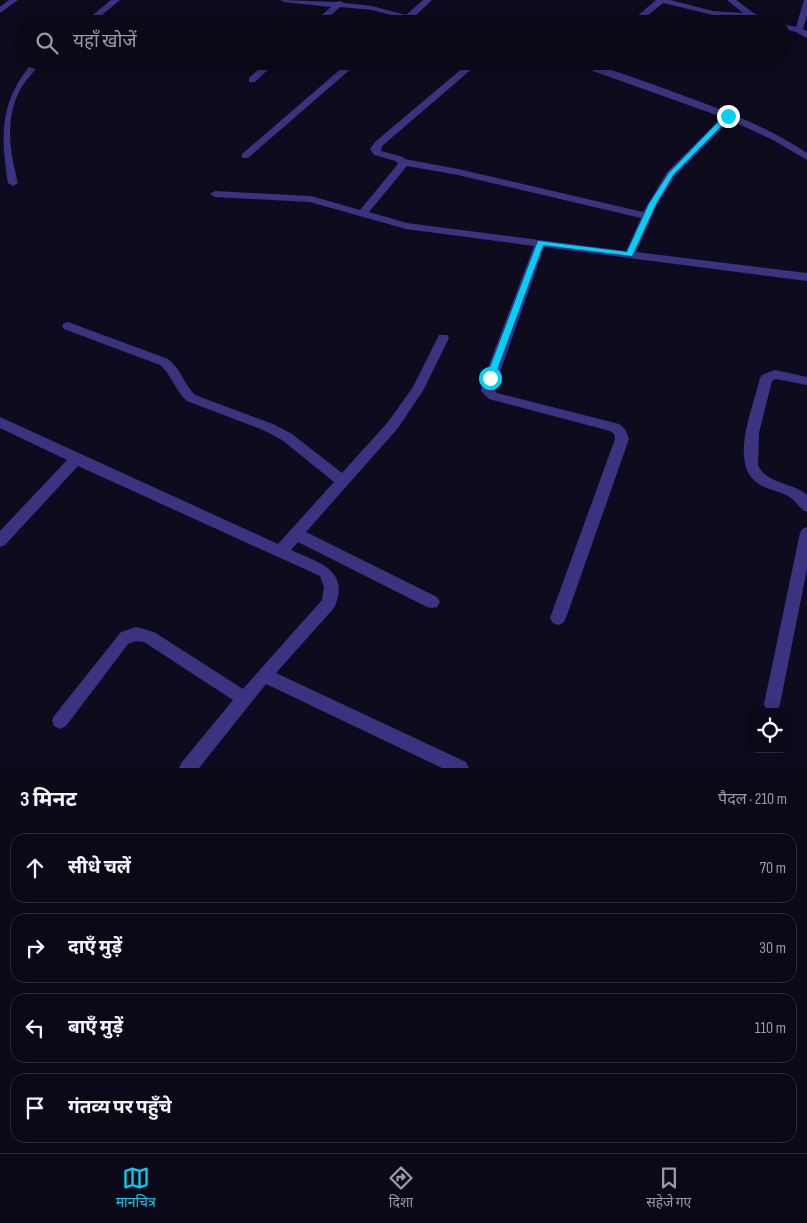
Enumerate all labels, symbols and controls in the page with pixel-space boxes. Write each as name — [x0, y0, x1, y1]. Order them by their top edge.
search box — [15, 15, 792, 70]
icon: search — [33, 29, 61, 57]
text: यहाँ खोजें — [73, 30, 137, 53]
route end — [717, 105, 740, 128]
route start — [479, 367, 502, 390]
map controls — [747, 708, 792, 753]
button: locate — [747, 708, 792, 753]
text: 3 मिनट — [20, 787, 77, 812]
text: पैदल · 210 m — [718, 790, 787, 809]
icon: ahead — [21, 854, 49, 882]
text: सीधे चलें — [68, 856, 131, 879]
text: 70 m — [760, 859, 786, 878]
icon: right — [21, 934, 49, 962]
text: दाएँ मुड़ें — [68, 936, 122, 959]
text: 30 m — [759, 939, 786, 958]
icon: left — [21, 1014, 49, 1042]
text: बाएँ मुड़ें — [68, 1016, 123, 1039]
text: 110 m — [755, 1019, 786, 1038]
icon: arrive — [21, 1094, 49, 1122]
text: गंतव्य पर पहुँचे — [68, 1096, 172, 1119]
tab: मानचित्र — [116, 1164, 156, 1213]
tab: दिशा — [387, 1164, 415, 1213]
tab: सहेजे गए — [646, 1164, 691, 1213]

